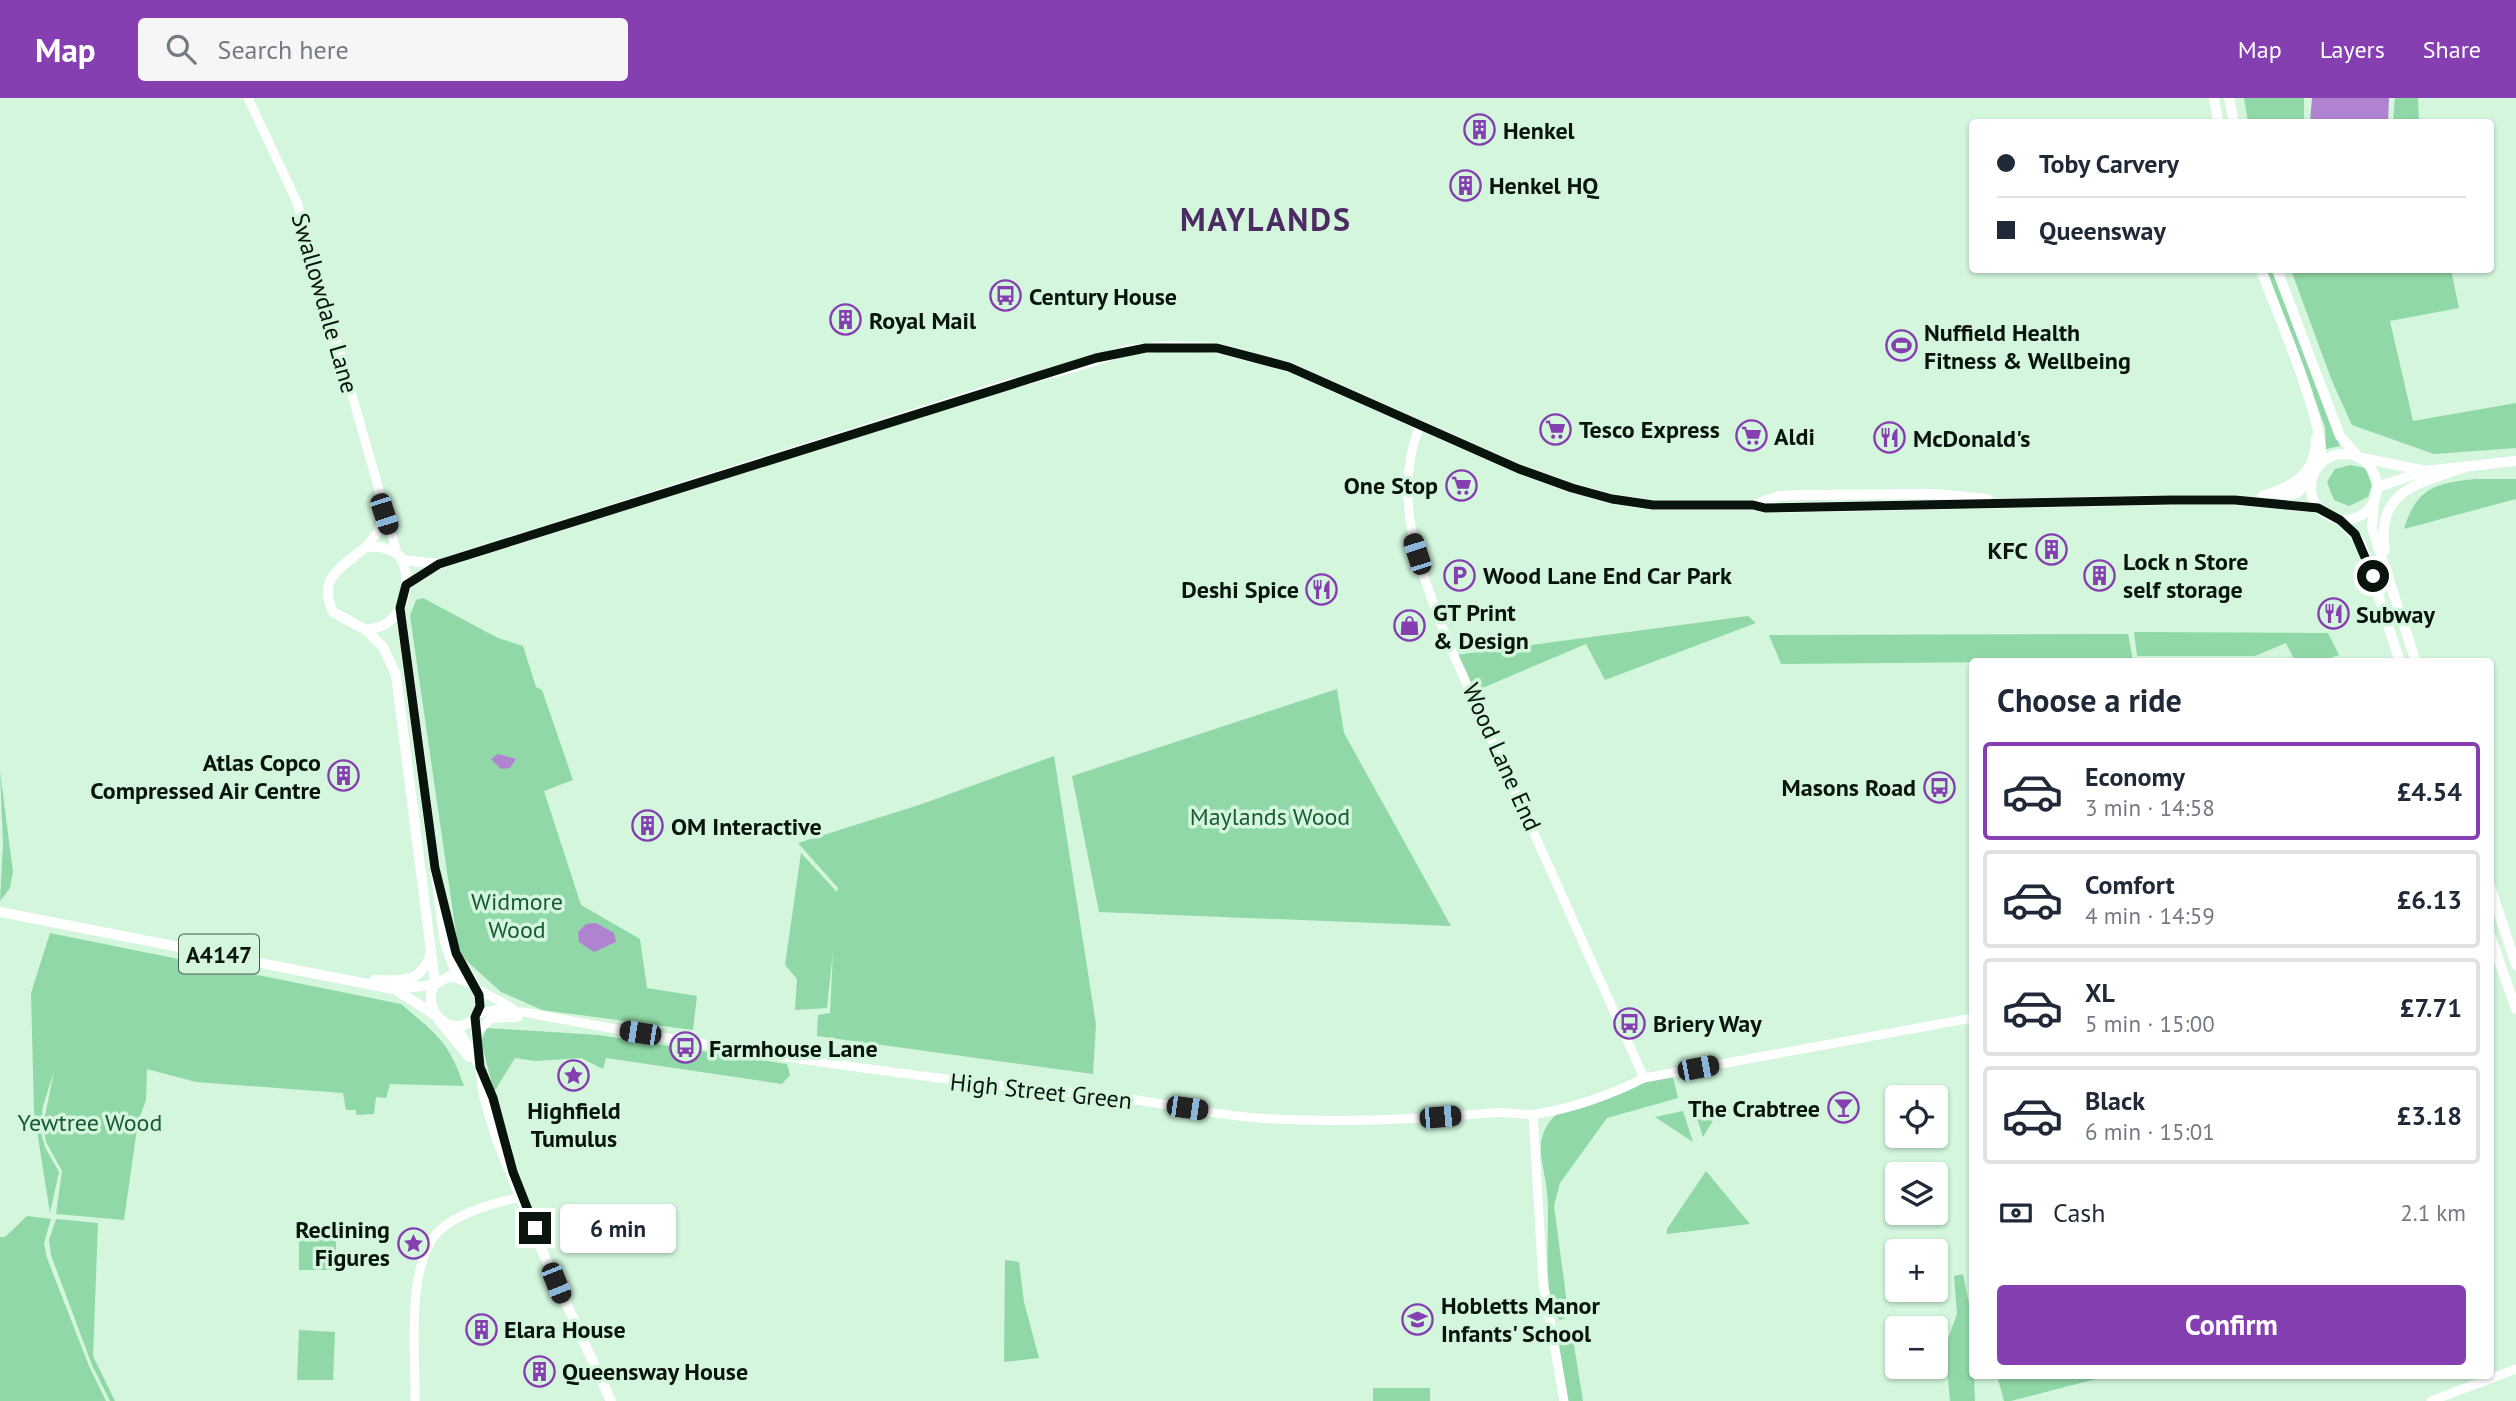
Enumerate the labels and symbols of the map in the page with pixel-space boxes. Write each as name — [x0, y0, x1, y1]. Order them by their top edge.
building icon: Henkel — [1463, 113, 1497, 147]
place label: Henkel — [1503, 115, 1576, 146]
building icon: Henkel HQ — [1449, 168, 1483, 202]
place label: Henkel HQ — [1489, 170, 1599, 201]
district label: MAYLANDS — [1180, 198, 1352, 240]
street label: Swallowdale Lane — [284, 209, 366, 397]
bus stop icon: Century House — [989, 279, 1023, 313]
place label: Century House — [1029, 281, 1177, 312]
building icon: Royal Mail — [829, 303, 863, 337]
place label: Royal Mail — [869, 305, 977, 336]
place label: Nuffield Health Fitness & Wellbeing — [1924, 317, 2131, 376]
sports icon: Nuffield Health Fitness & Wellbeing — [1884, 329, 1918, 363]
supermarket icon: Tesco Express — [1539, 412, 1573, 446]
place label: Tesco Express — [1579, 414, 1720, 445]
supermarket icon: Aldi — [1734, 419, 1768, 453]
place label: Aldi — [1774, 421, 1815, 452]
restaurant icon: McDonald's — [1873, 421, 1907, 455]
place label: McDonald's — [1913, 423, 2030, 454]
supermarket icon: One Stop — [1444, 468, 1478, 502]
place label: One Stop — [1344, 470, 1438, 501]
car — [368, 491, 401, 537]
car — [1401, 531, 1434, 577]
building icon: KFC — [2034, 533, 2068, 567]
place label: KFC — [1988, 535, 2028, 566]
place label: Lock n Store self storage — [2123, 546, 2249, 605]
parking icon: Wood Lane End Car Park — [1443, 558, 1477, 592]
building icon: Lock n Store self storage — [2083, 558, 2117, 592]
place label: Wood Lane End Car Park — [1483, 560, 1732, 591]
route start — [2357, 560, 2389, 592]
restaurant icon: Deshi Spice — [1305, 572, 1339, 606]
place label: Deshi Spice — [1181, 574, 1299, 605]
place label: GT Print & Design — [1433, 597, 1529, 656]
restaurant icon: Subway — [2316, 597, 2350, 631]
place label: Subway — [2356, 599, 2435, 630]
shop icon: GT Print & Design — [1393, 609, 1427, 643]
street label: Wood Lane End — [1456, 678, 1548, 836]
place label: Atlas Copco Compressed Air Centre — [90, 747, 321, 806]
building icon: Atlas Copco Compressed Air Centre — [327, 759, 361, 793]
bus stop icon: Masons Road — [1922, 770, 1956, 804]
place label: Masons Road — [1782, 772, 1916, 803]
park label: Maylands Wood — [1190, 801, 1350, 832]
building icon: OM Interactive — [631, 809, 665, 843]
place label: OM Interactive — [671, 811, 822, 842]
park label: Widmore Wood — [471, 886, 563, 945]
road number: A4147 — [179, 934, 259, 974]
bus stop icon: Briery Way — [1613, 1006, 1647, 1040]
place label: Briery Way — [1653, 1008, 1762, 1039]
car — [618, 1019, 663, 1047]
bus stop icon: Farmhouse Lane — [669, 1031, 703, 1065]
place label: Farmhouse Lane — [709, 1033, 878, 1064]
car — [1676, 1054, 1721, 1082]
place icon: Highfield Tumulus — [557, 1059, 591, 1093]
street label: High Street Green — [948, 1066, 1134, 1116]
bar icon: The Crabtree — [1826, 1091, 1860, 1125]
place label: The Crabtree — [1688, 1093, 1820, 1124]
place label: Highfield Tumulus — [527, 1095, 621, 1154]
car — [1165, 1095, 1210, 1121]
car — [1419, 1105, 1462, 1129]
park label: Yewtree Wood — [18, 1107, 162, 1138]
callout: 6 min — [560, 1204, 675, 1252]
route end — [519, 1212, 551, 1244]
place label: Reclining Figures — [295, 1214, 390, 1273]
place icon: Reclining Figures — [396, 1226, 430, 1260]
car — [539, 1260, 574, 1306]
place label: Hobletts Manor Infants' School — [1441, 1290, 1600, 1349]
school or university icon: Hobletts Manor Infants' School — [1401, 1302, 1435, 1336]
building icon: Elara House — [464, 1312, 498, 1346]
place label: Elara House — [504, 1314, 626, 1345]
building icon: Queensway House — [522, 1354, 556, 1388]
place label: Queensway House — [562, 1356, 748, 1387]

